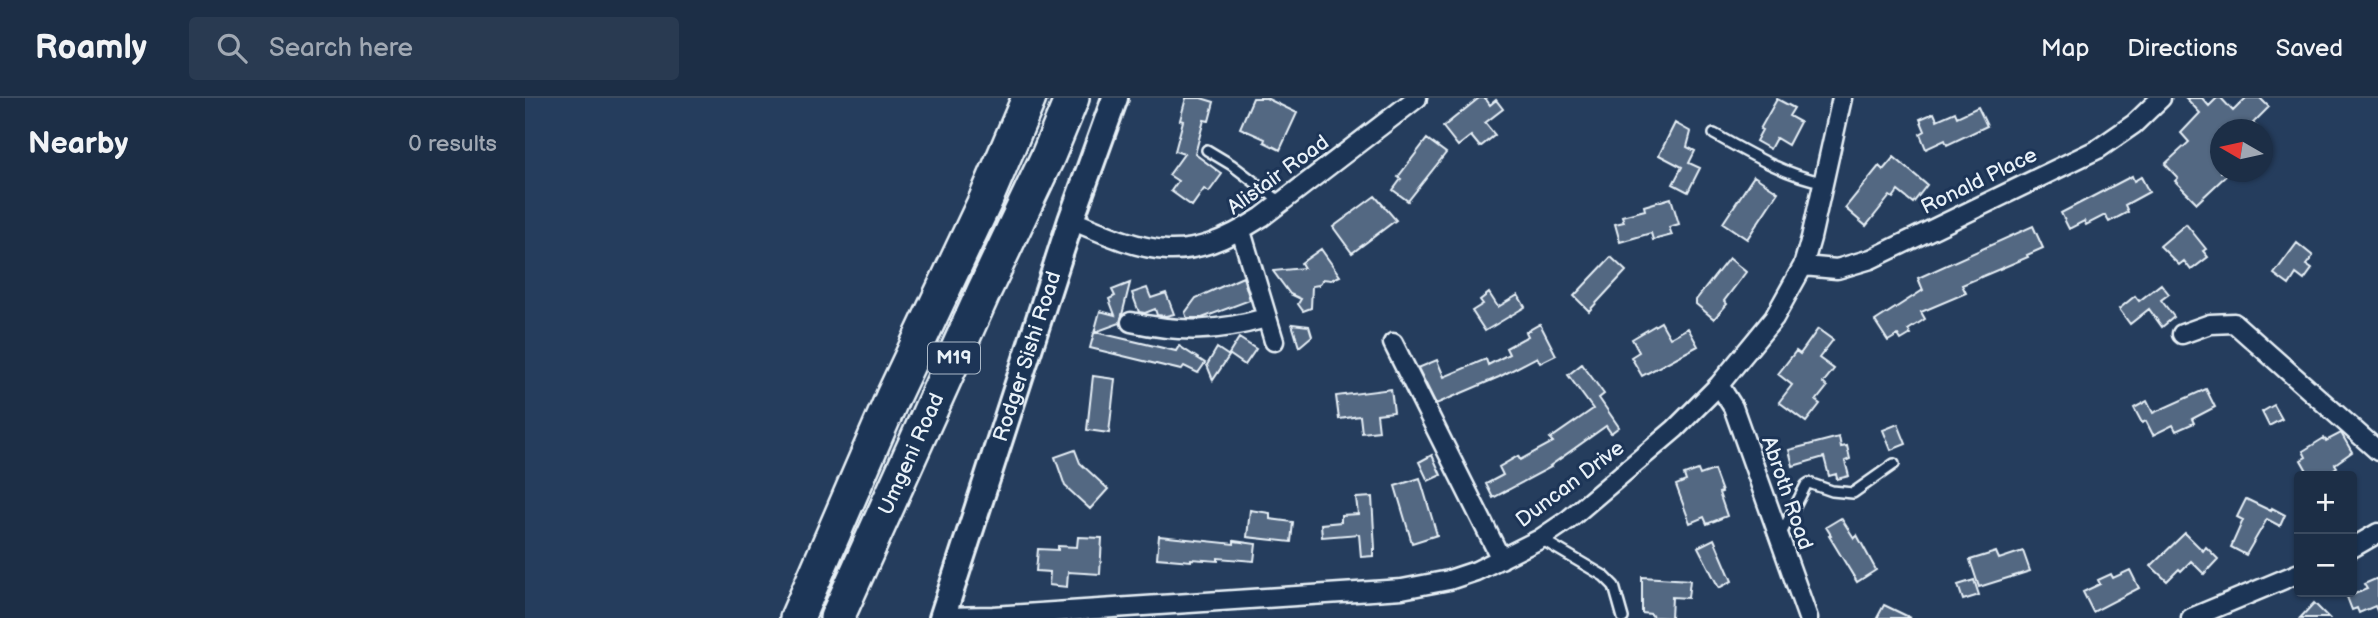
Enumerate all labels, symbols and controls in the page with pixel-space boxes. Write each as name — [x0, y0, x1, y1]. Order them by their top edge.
search box — [189, 17, 679, 80]
text: Roamly — [35, 28, 147, 68]
icon: search — [213, 29, 251, 67]
text: Search here — [269, 33, 413, 64]
text: Map — [2041, 34, 2089, 63]
text: Directions — [2127, 34, 2238, 63]
text: Saved — [2276, 34, 2343, 63]
north arrow — [2210, 119, 2273, 182]
text: Nearby — [28, 126, 128, 162]
text: 0 results — [408, 130, 497, 158]
street label: Alistair Road — [1222, 130, 1334, 220]
street label: Ronald Place — [1917, 142, 2041, 220]
street label: Rodger Sishi Road — [988, 268, 1066, 445]
road number: M19 — [928, 342, 980, 374]
street label: Umgeni Road — [873, 389, 949, 519]
street label: Abroth Road — [1756, 433, 1818, 553]
street label: Duncan Drive — [1511, 435, 1629, 533]
map controls — [2294, 471, 2357, 597]
button: + — [2294, 471, 2357, 534]
button: − — [2294, 534, 2357, 597]

